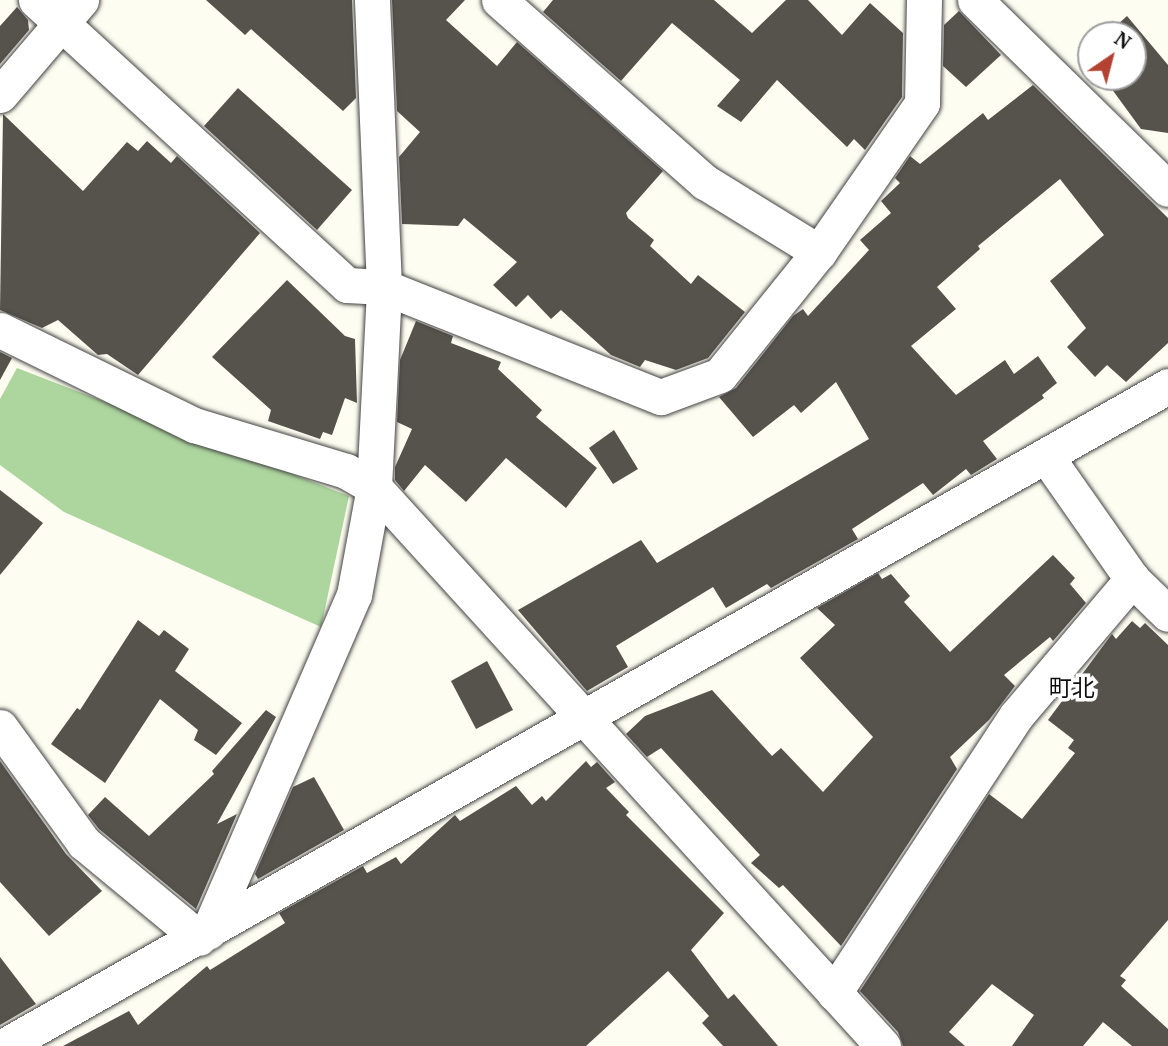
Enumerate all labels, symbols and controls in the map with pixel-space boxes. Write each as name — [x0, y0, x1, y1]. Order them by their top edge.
north arrow — [1077, 21, 1147, 91]
text: N — [1110, 26, 1136, 54]
district label: 町北 — [1049, 674, 1095, 702]

